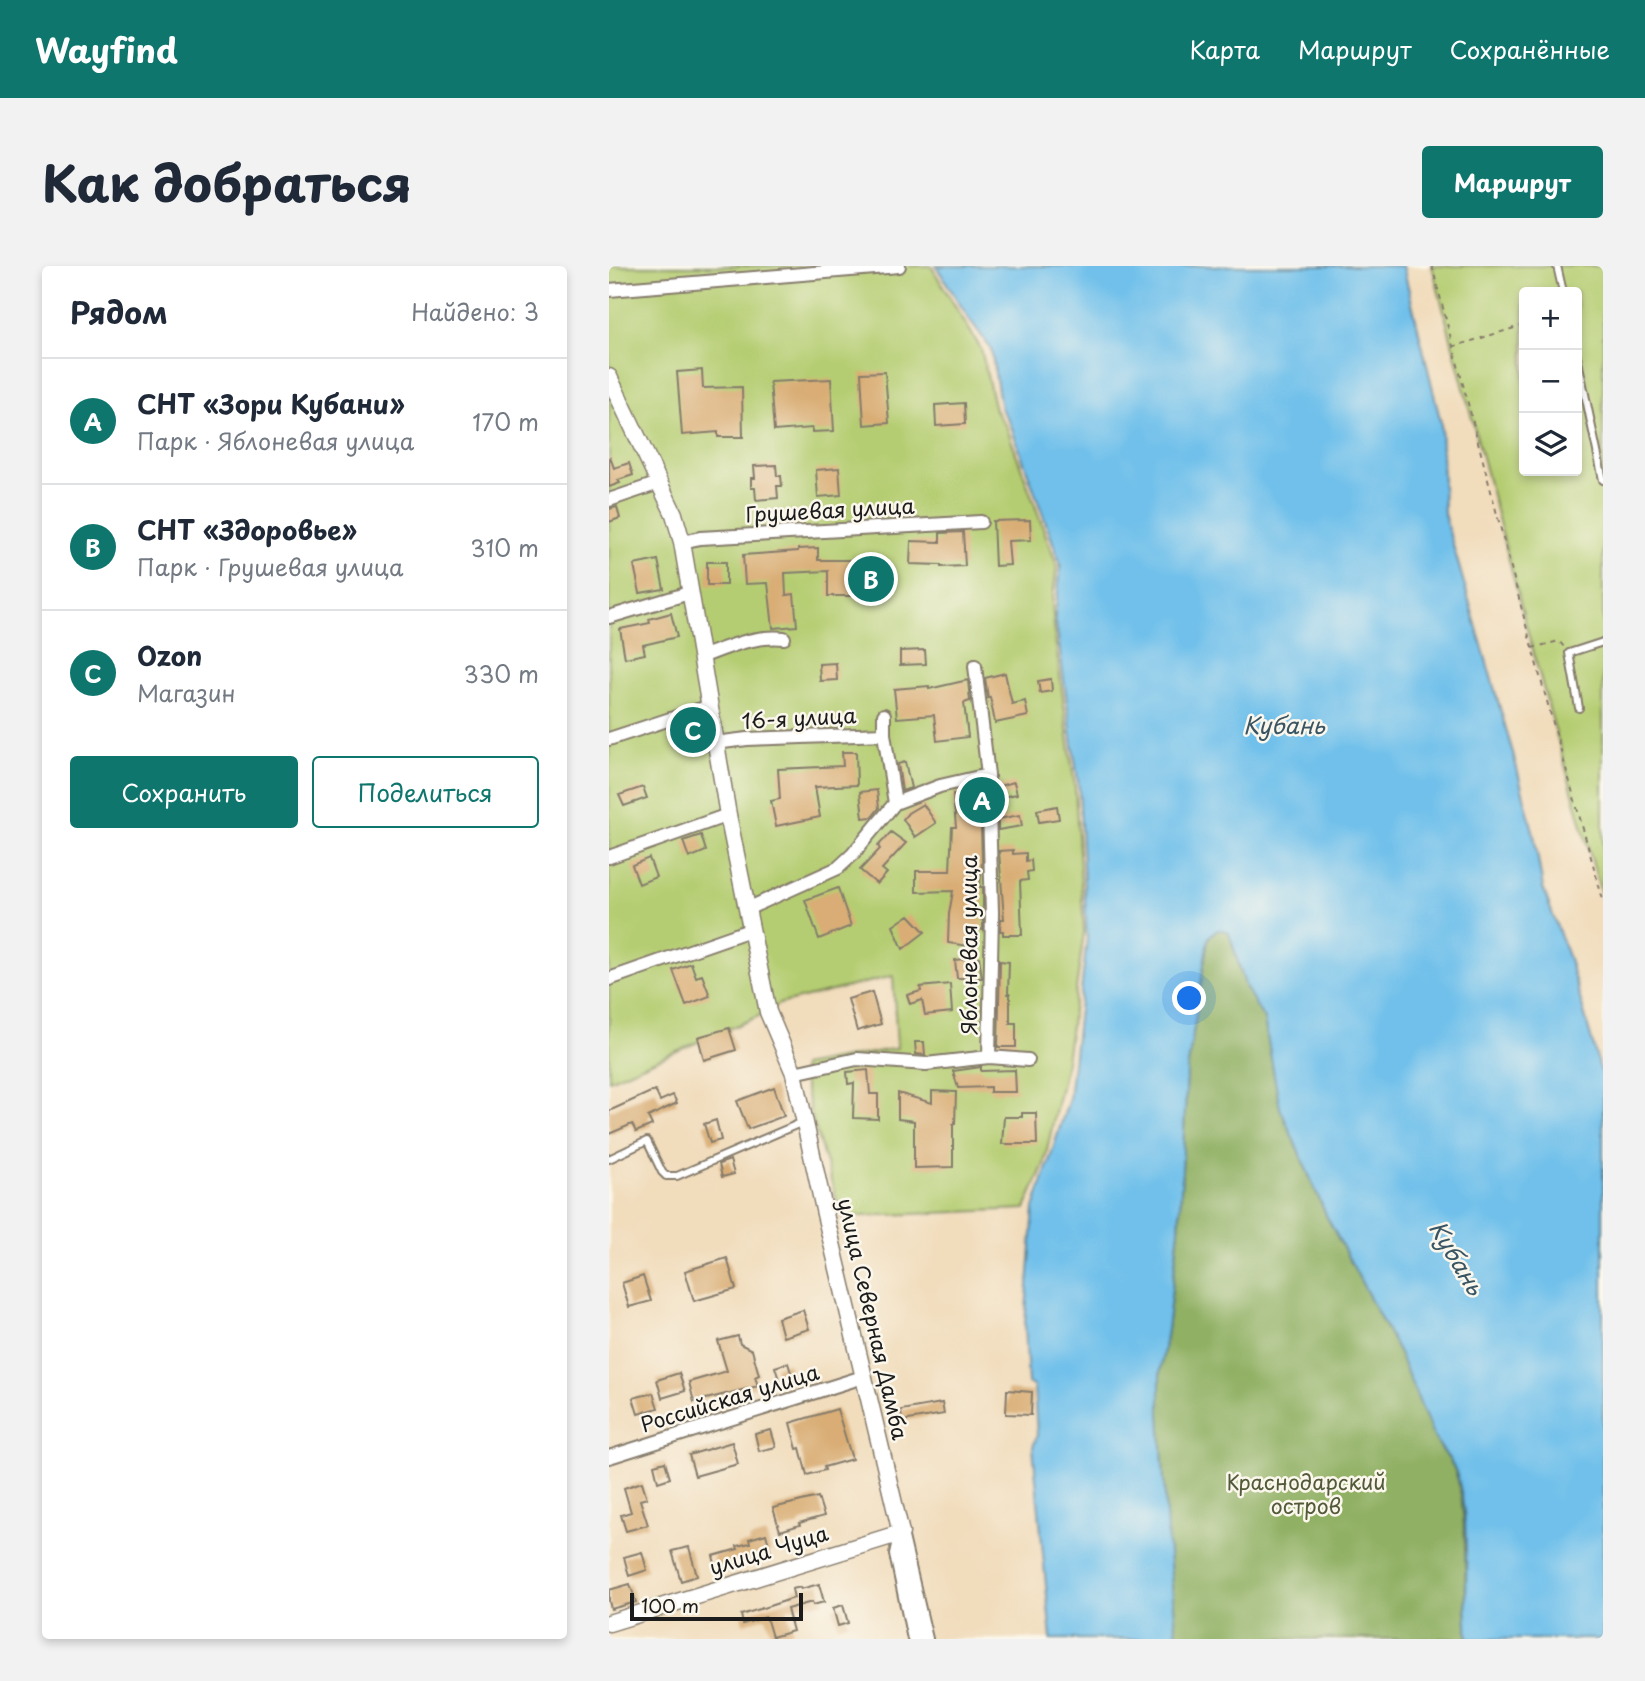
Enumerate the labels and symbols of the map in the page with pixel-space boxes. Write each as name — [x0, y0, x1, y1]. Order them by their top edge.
street label: Грушевая улица — [745, 489, 916, 529]
pin: B — [848, 553, 894, 605]
street label: 16-я улица — [741, 698, 858, 736]
pin: C — [670, 704, 716, 756]
water label: Кубань — [1243, 707, 1326, 742]
pin: A — [959, 774, 1005, 826]
street label: Яблоневая улица — [952, 855, 984, 1035]
your location — [1172, 981, 1206, 1015]
street label: улица Северная Дамба — [831, 1195, 918, 1443]
water label: Кубань — [1421, 1213, 1494, 1302]
street label: Российская улица — [636, 1354, 823, 1439]
park label: Краснодарский остров — [1226, 1465, 1386, 1521]
street label: улица Чуца — [705, 1516, 832, 1582]
scale bar — [630, 1590, 803, 1622]

